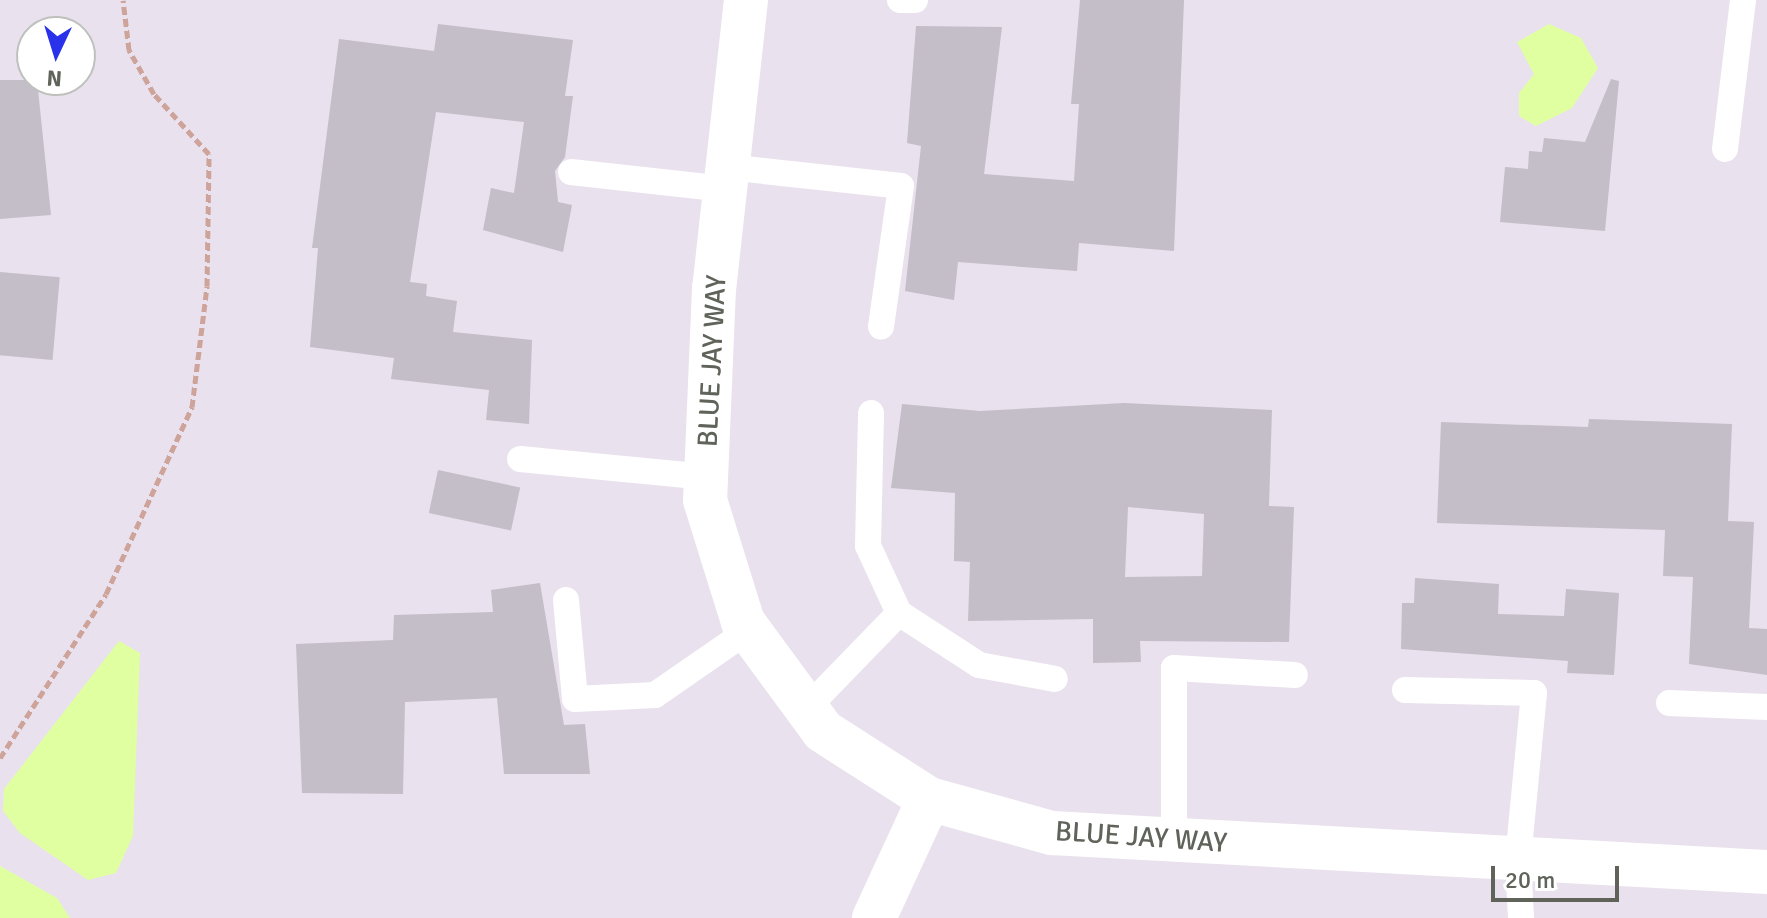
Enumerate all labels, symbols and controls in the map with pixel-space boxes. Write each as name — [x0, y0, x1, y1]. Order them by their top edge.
north arrow — [16, 16, 96, 96]
text: N — [46, 64, 63, 92]
street label: BLUE JAY WAY — [691, 274, 733, 448]
street label: BLUE JAY WAY — [1054, 814, 1228, 860]
scale bar — [1495, 850, 1623, 900]
text: 20 m — [1505, 865, 1555, 895]

